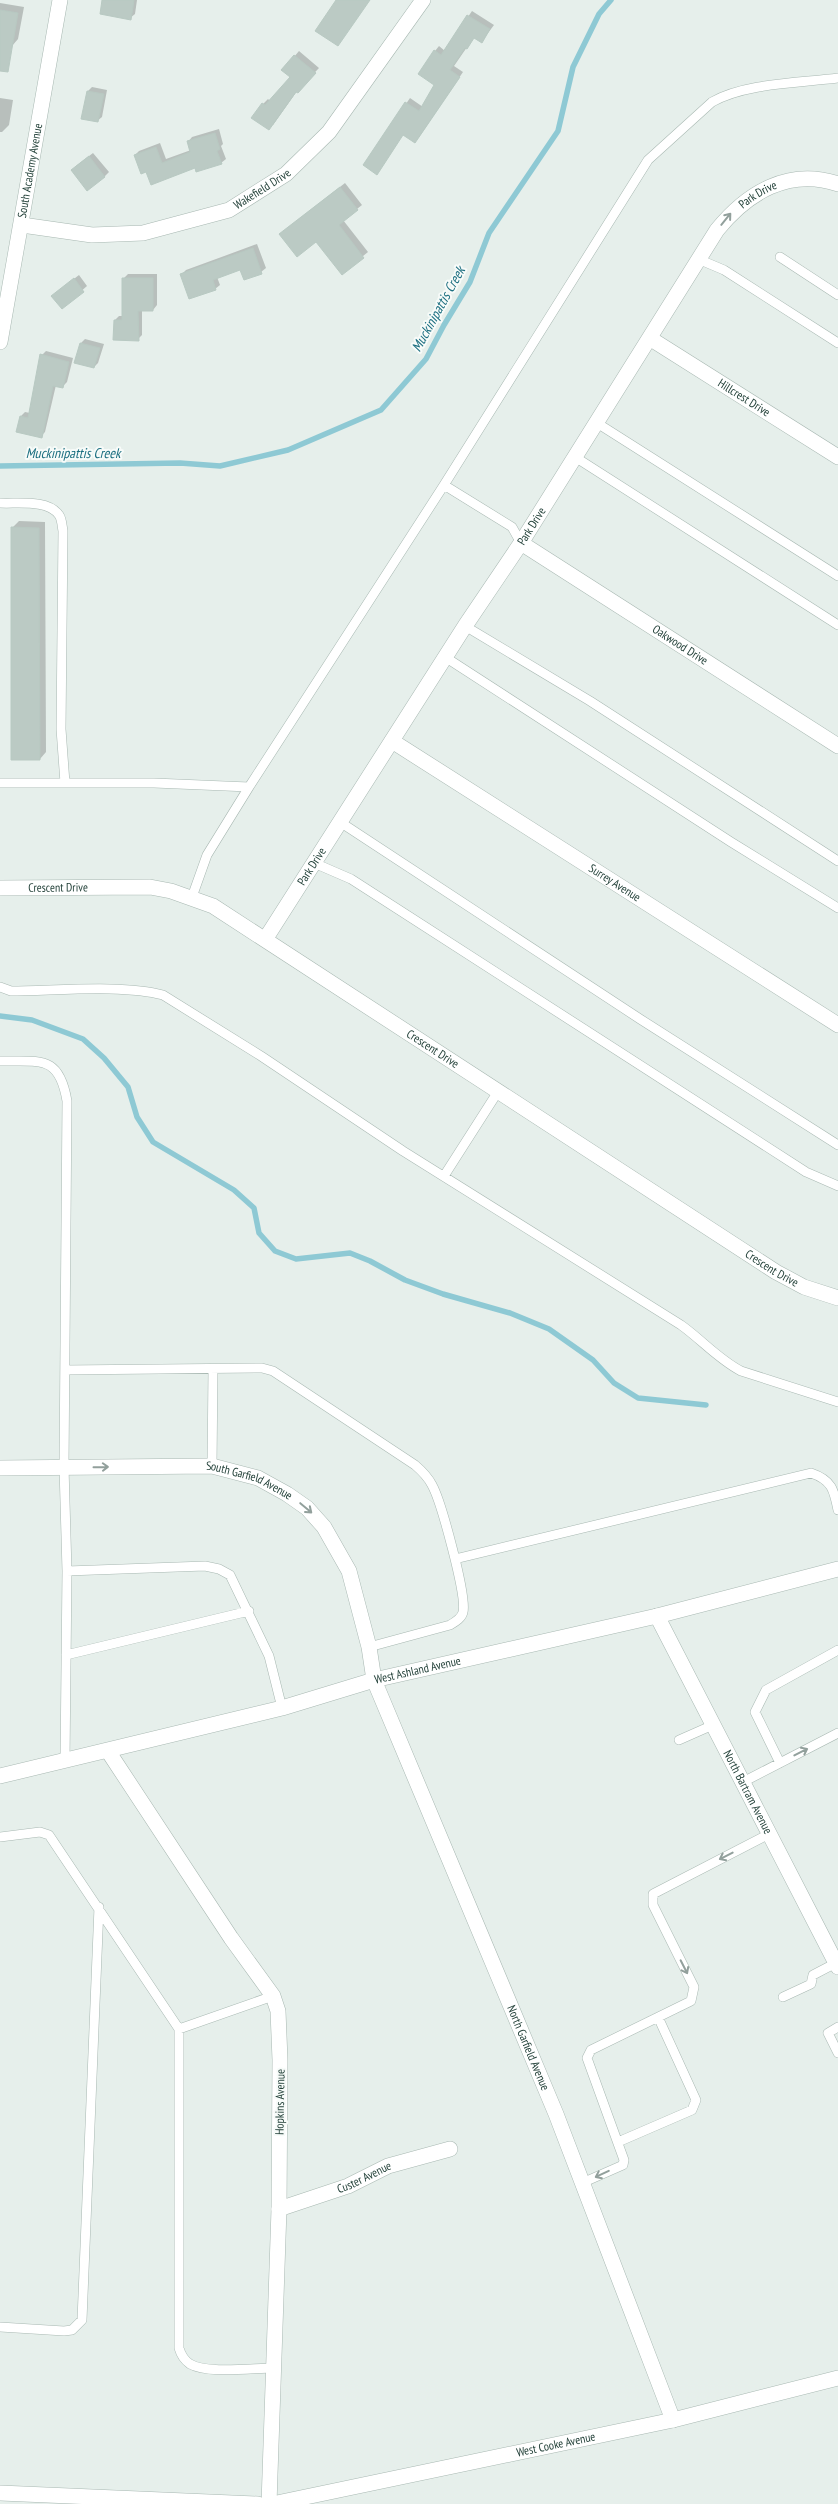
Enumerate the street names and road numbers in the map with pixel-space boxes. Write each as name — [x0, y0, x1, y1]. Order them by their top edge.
street label: South Academy Avenue — [14, 122, 45, 219]
street label: Wakefield Drive — [231, 165, 294, 212]
street label: Park Drive — [735, 177, 779, 211]
street label: Hillcrest Drive — [715, 375, 773, 419]
street label: Park Drive — [514, 504, 549, 548]
street label: Oakwood Drive — [650, 621, 711, 668]
street label: Park Drive — [294, 844, 329, 888]
street label: Surrey Avenue — [586, 860, 644, 904]
street label: Crescent Drive — [28, 879, 88, 895]
street label: Crescent Drive — [404, 1026, 462, 1071]
street label: Crescent Drive — [743, 1246, 801, 1290]
street label: South Garfield Avenue — [206, 1458, 296, 1503]
street label: West Ashland Avenue — [373, 1653, 462, 1687]
street label: North Bartram Avenue — [720, 1747, 776, 1836]
street label: North Garfield Avenue — [504, 2003, 553, 2093]
street label: Hopkins Avenue — [271, 2069, 288, 2135]
street label: Custer Avenue — [335, 2158, 393, 2196]
street label: West Cooke Avenue — [515, 2428, 597, 2460]

